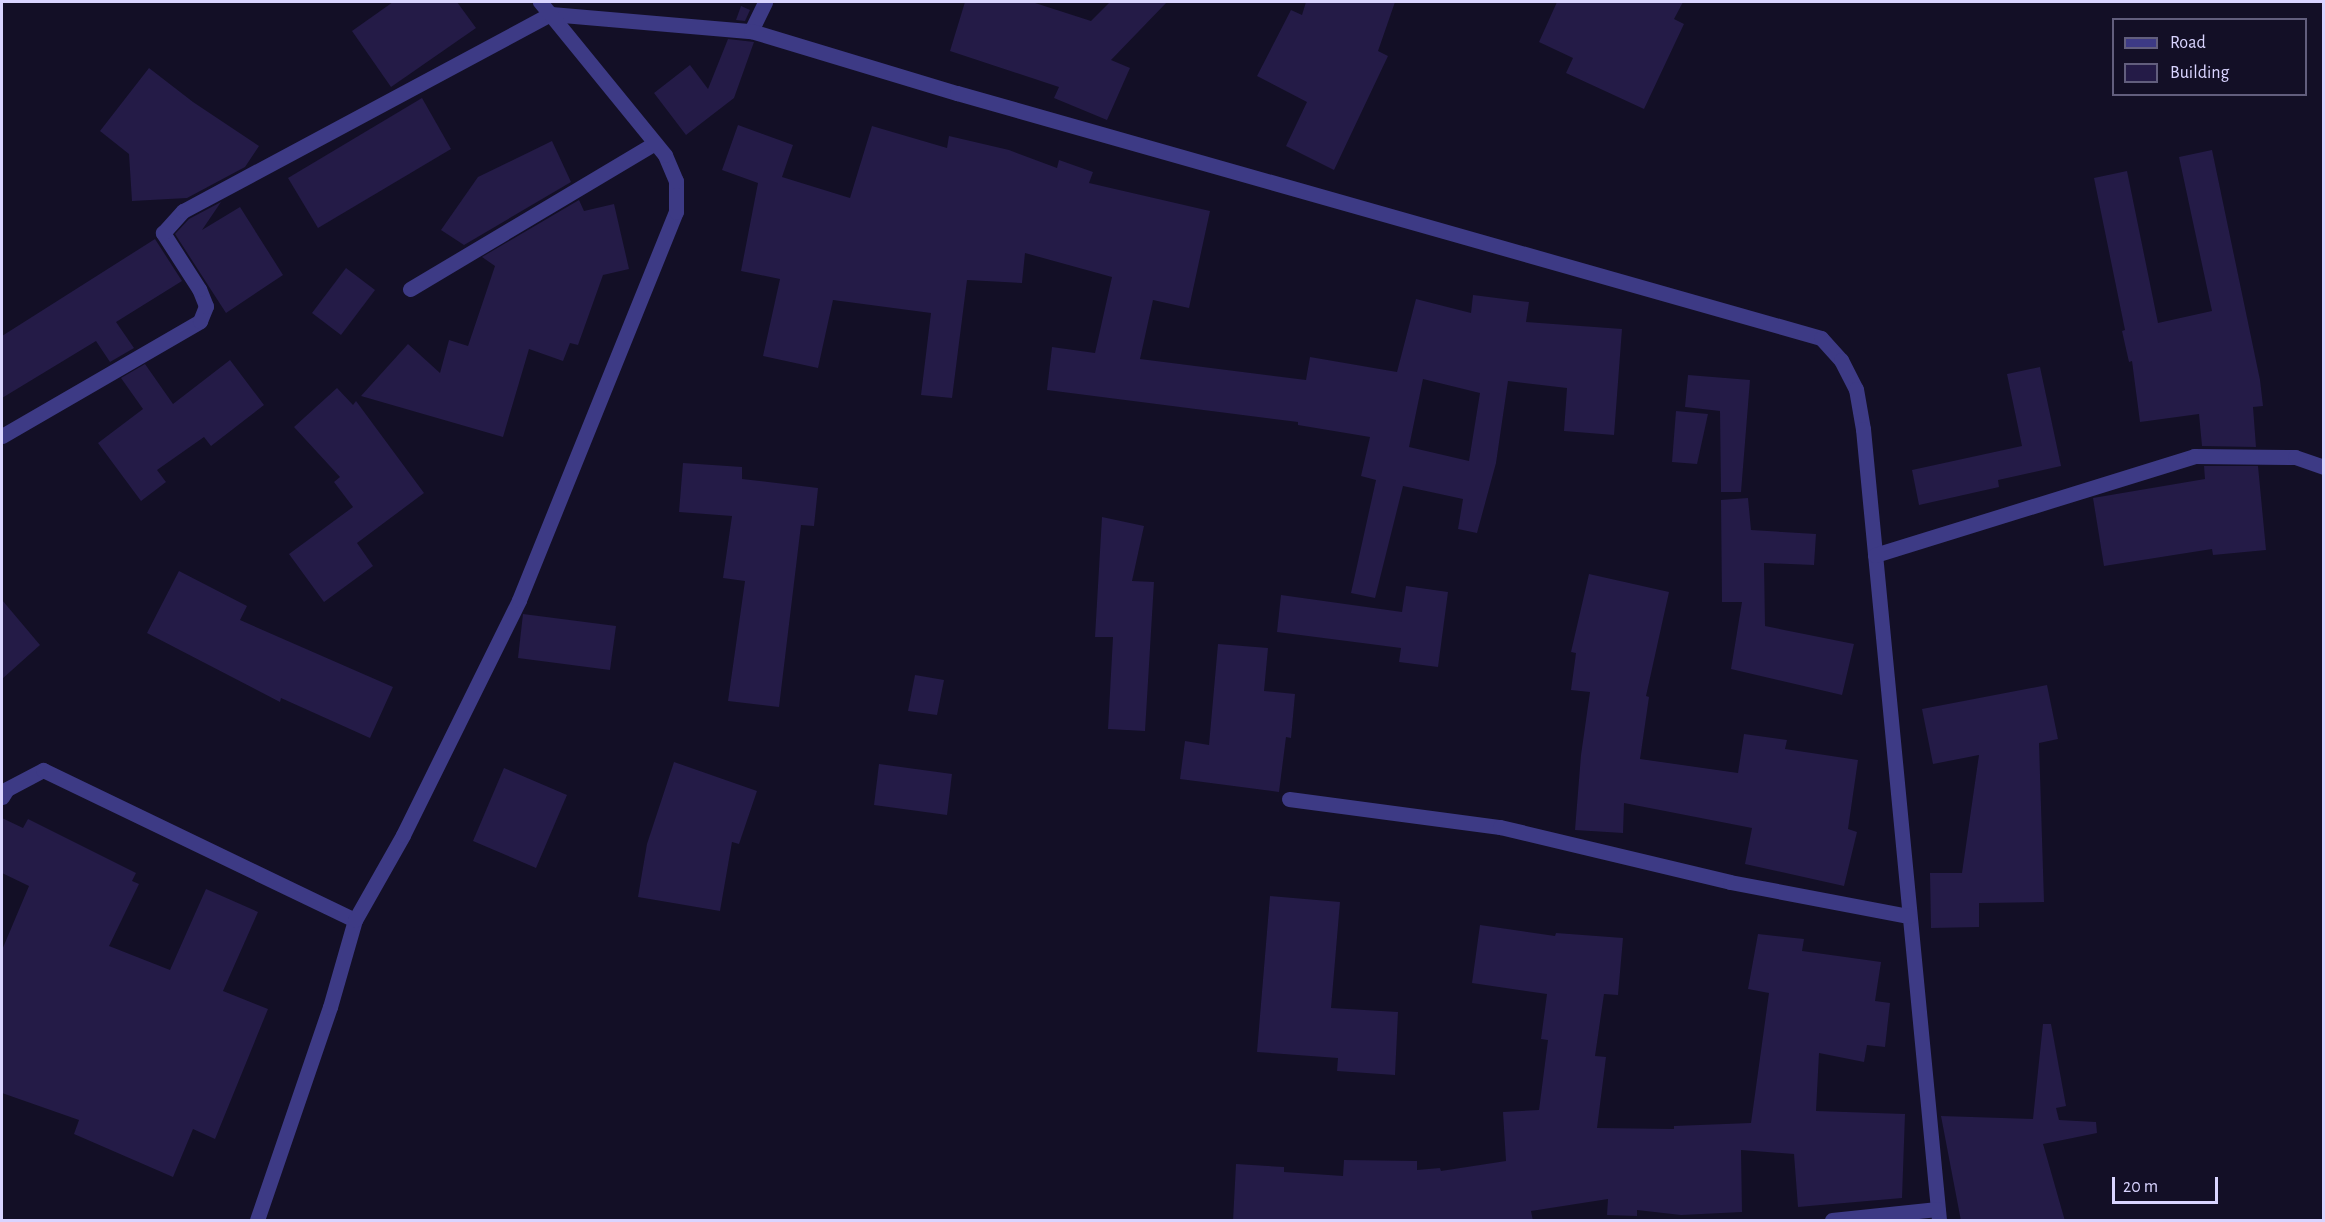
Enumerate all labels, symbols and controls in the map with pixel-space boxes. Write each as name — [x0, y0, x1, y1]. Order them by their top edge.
legend — [2112, 18, 2307, 96]
text: Road — [2170, 34, 2206, 52]
text: Building — [2170, 64, 2229, 82]
scale bar — [2115, 1165, 2222, 1203]
text: 20 m — [2123, 1178, 2158, 1196]

